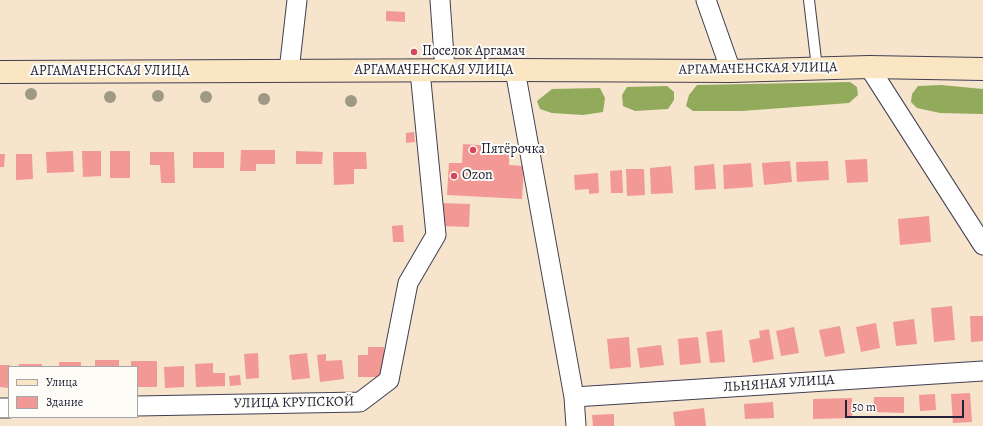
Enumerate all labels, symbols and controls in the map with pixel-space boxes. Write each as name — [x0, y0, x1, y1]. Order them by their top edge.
place label: Поселок Аргамач — [422, 44, 525, 60]
marker: Поселок Аргамач — [409, 47, 419, 57]
street label: АРГАМАЧЕНСКАЯ УЛИЦА — [678, 59, 838, 79]
street label: АРГАМАЧЕНСКАЯ УЛИЦА — [355, 63, 513, 79]
street label: АРГАМАЧЕНСКАЯ УЛИЦА — [31, 64, 189, 80]
place label: Пятёрочка — [481, 142, 545, 158]
marker: Пятёрочка — [468, 145, 478, 155]
place label: Ozon — [462, 168, 493, 184]
marker: Ozon — [449, 171, 459, 181]
legend — [8, 366, 138, 418]
street label: ЛЬНЯНАЯ УЛИЦА — [723, 372, 835, 396]
text: Улица — [46, 374, 77, 390]
scale bar — [847, 392, 966, 418]
text: Здание — [46, 394, 83, 410]
street label: УЛИЦА КРУПСКОЙ — [234, 394, 354, 412]
text: 50 m — [852, 399, 876, 415]

